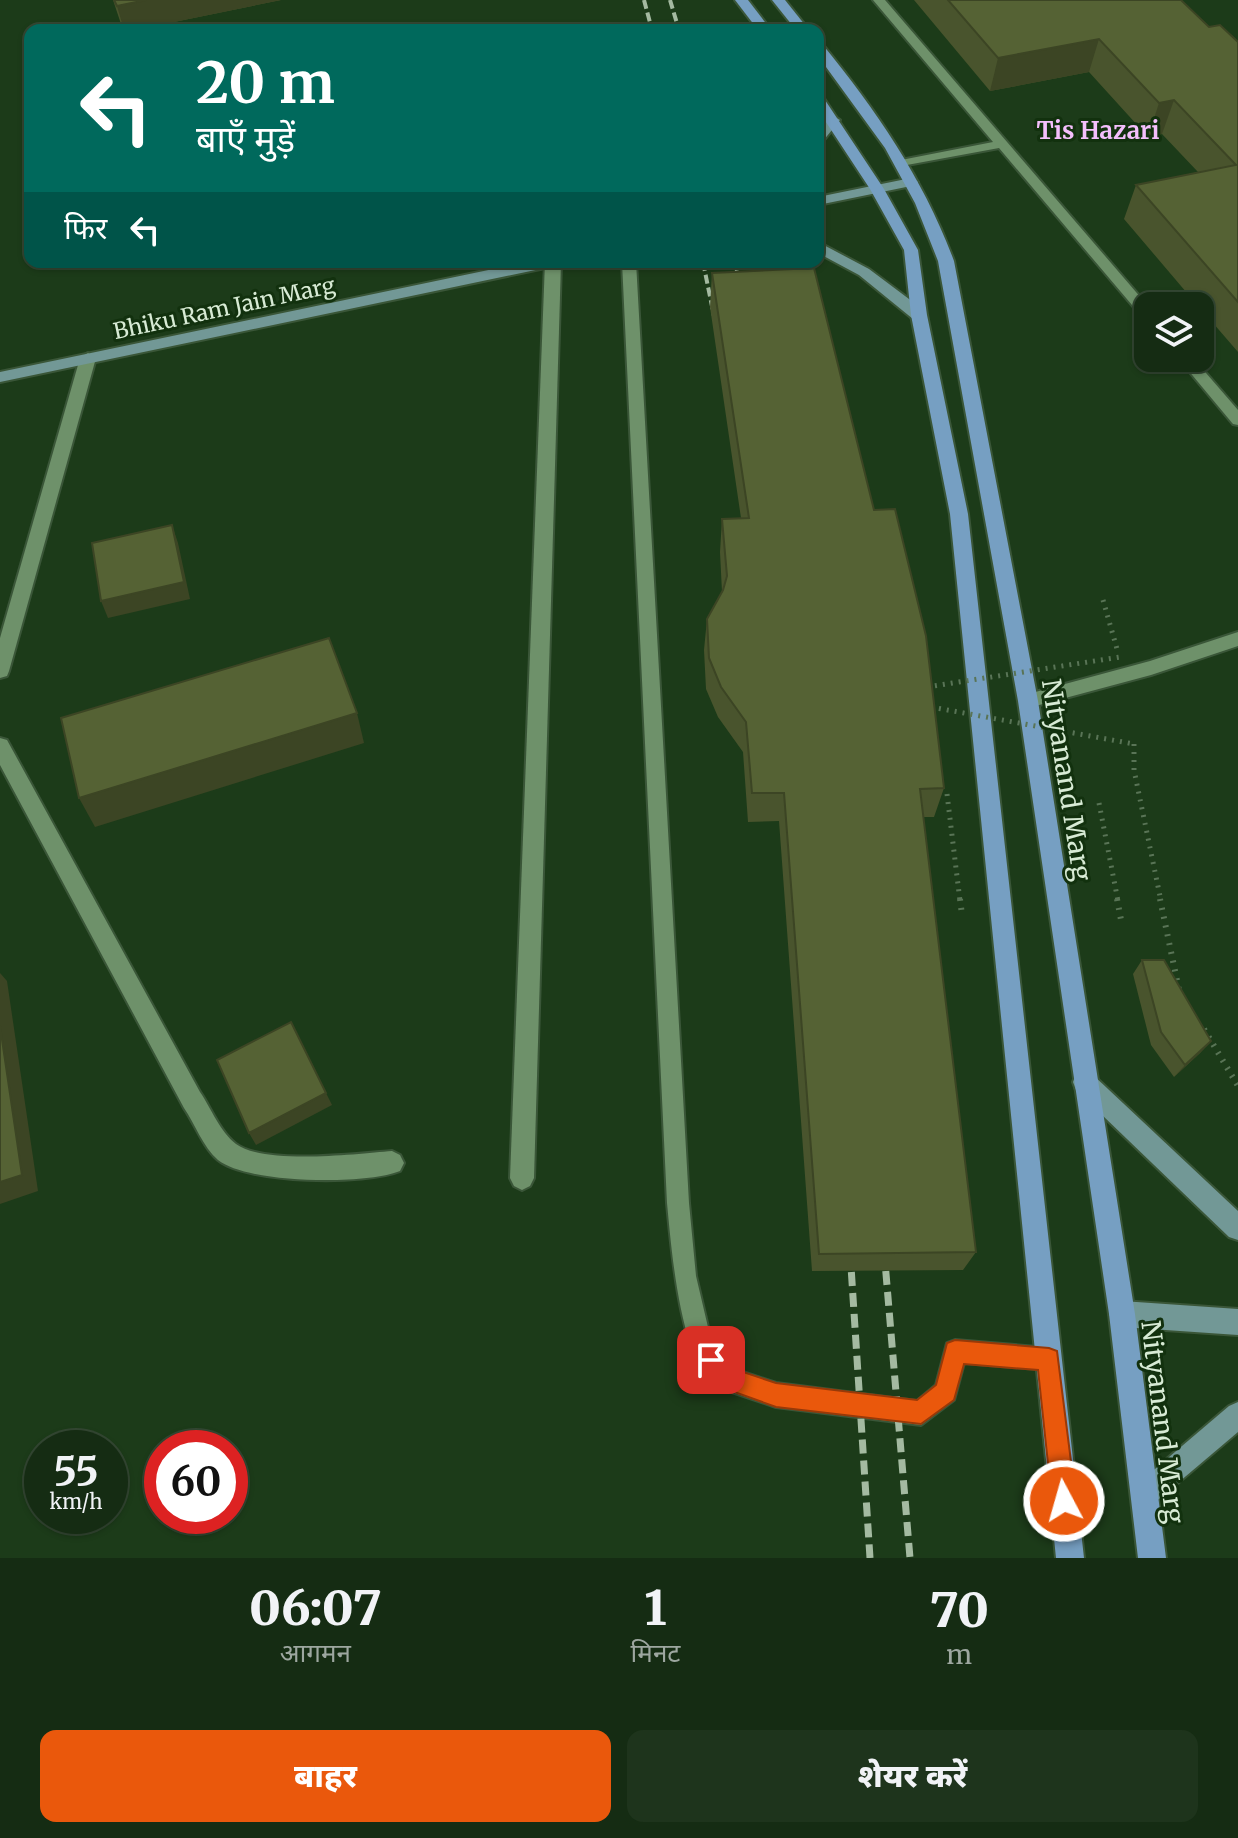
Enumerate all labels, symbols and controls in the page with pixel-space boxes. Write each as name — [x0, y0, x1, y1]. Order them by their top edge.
text: 20 m — [196, 48, 335, 118]
icon: left — [64, 56, 168, 160]
district label: Tis Hazari — [1037, 115, 1159, 146]
text: बाएँ मुड़ें — [196, 117, 295, 162]
icon: left — [123, 208, 167, 252]
text: फिर — [64, 209, 107, 247]
street label: Bhiku Ram Jain Marg — [111, 271, 337, 345]
map controls — [1134, 292, 1214, 372]
button: layers — [1134, 292, 1214, 372]
street label: Nityanand Marg — [1035, 677, 1099, 883]
street label: Nityanand Marg — [1134, 1319, 1192, 1525]
pin — [677, 1326, 745, 1394]
icon: arrive — [689, 1338, 733, 1382]
speed limit sign: 60 — [144, 1430, 248, 1534]
text: 55 — [53, 1447, 99, 1497]
position arrow — [1022, 1459, 1106, 1543]
text: km/h — [50, 1489, 102, 1514]
text: 06:07 — [249, 1578, 382, 1638]
text: 1 — [644, 1578, 667, 1638]
text: 70 — [929, 1580, 989, 1640]
text: आगमन — [280, 1636, 351, 1669]
text: मिनट — [631, 1636, 680, 1669]
text: m — [946, 1638, 972, 1671]
button: बाहर — [40, 1730, 611, 1822]
button: शेयर करें — [627, 1730, 1198, 1822]

